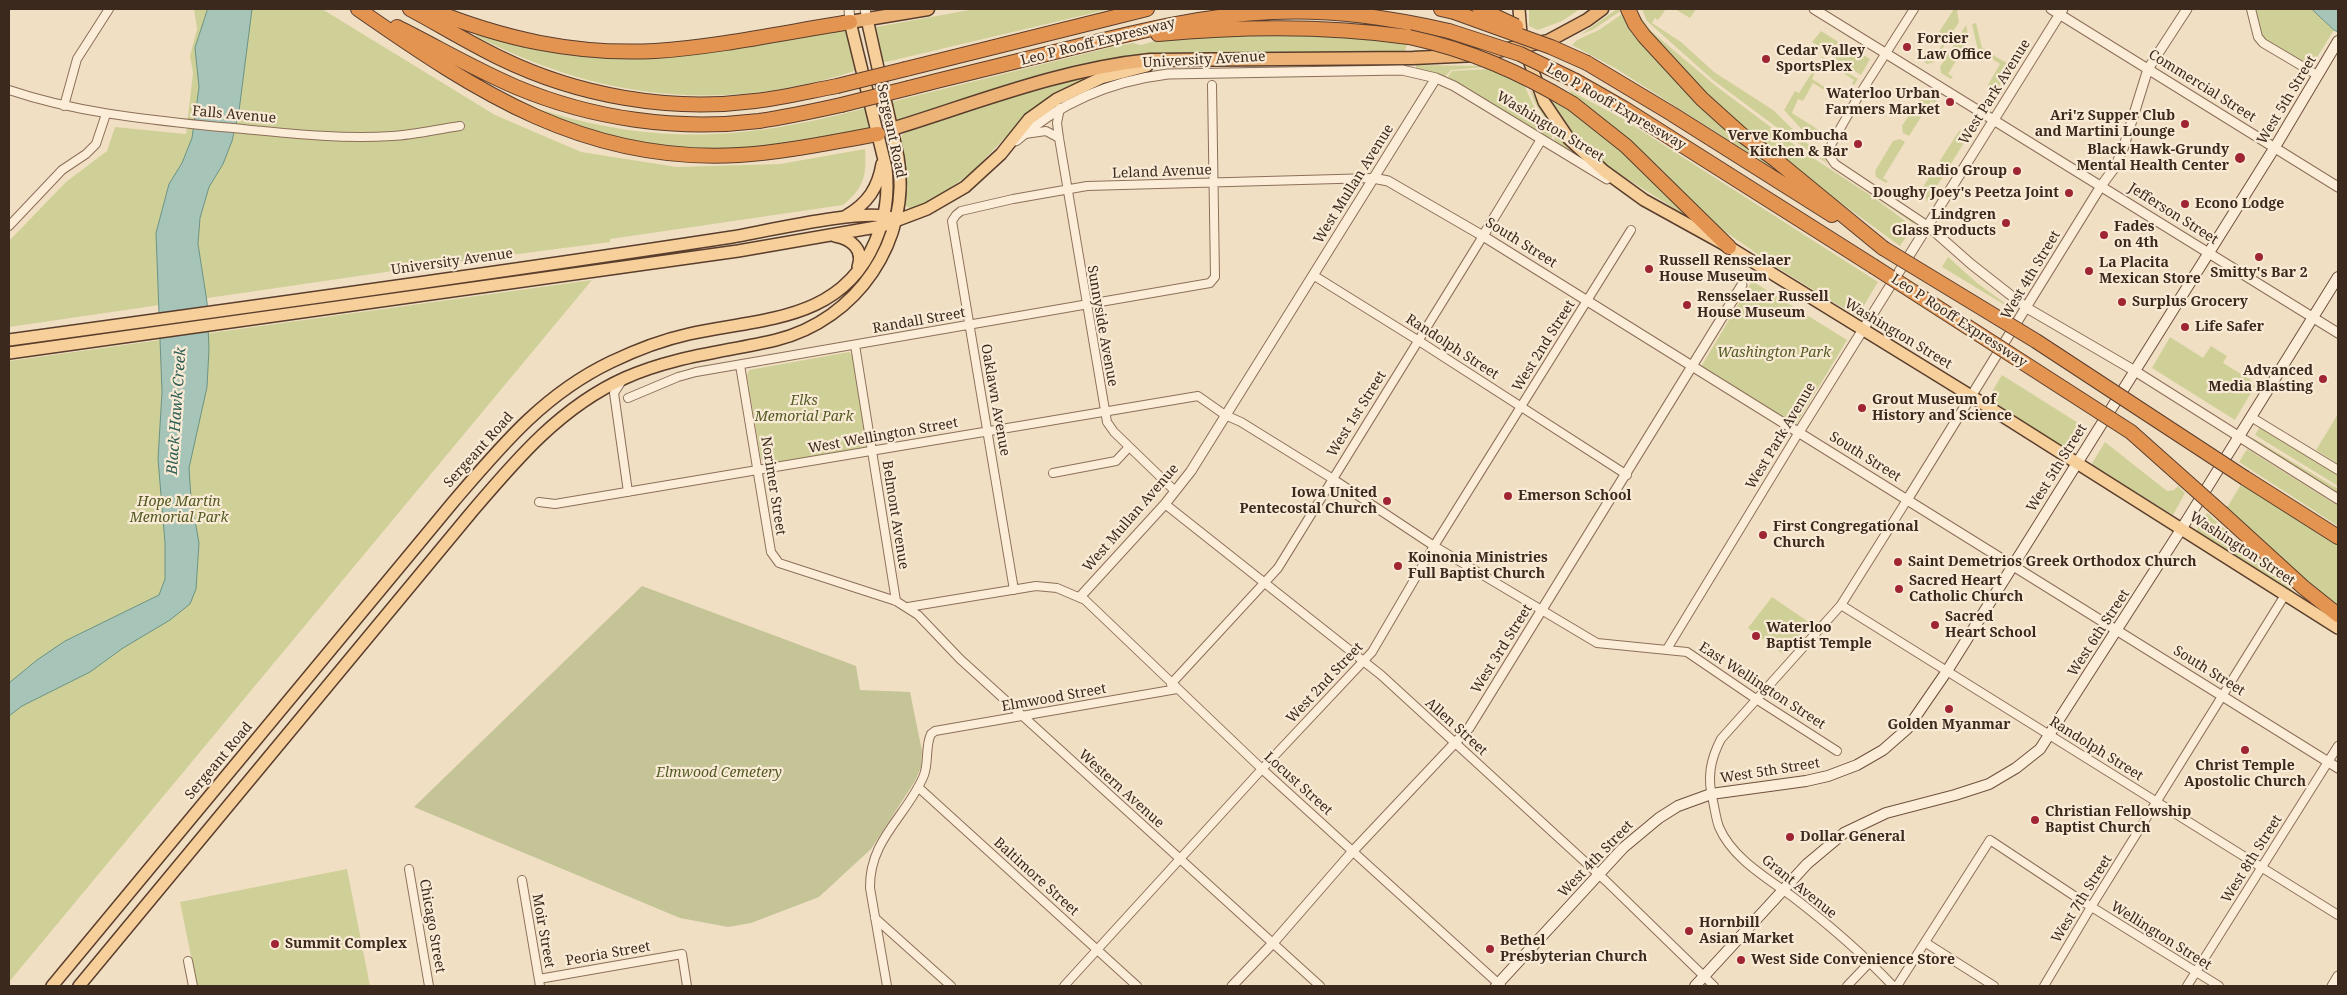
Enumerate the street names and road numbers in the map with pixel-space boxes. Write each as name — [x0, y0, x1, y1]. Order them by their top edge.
street label: Leo P Rooff Expressway — [1019, 15, 1177, 69]
street label: West Park Avenue — [1956, 36, 2034, 148]
street label: Commercial Street — [2145, 46, 2259, 126]
street label: University Avenue — [1142, 48, 1266, 72]
street label: West 5th Street — [2254, 53, 2320, 147]
street label: Leo P Rooff Expressway — [1543, 60, 1689, 154]
street label: Sergeant Road — [873, 82, 909, 180]
street label: Washington Street — [1493, 88, 1607, 166]
street label: Falls Avenue — [191, 103, 277, 127]
street label: West Mullan Avenue — [1310, 121, 1398, 247]
street label: Leland Avenue — [1112, 162, 1212, 182]
street label: Jefferson Street — [2125, 180, 2221, 248]
street label: South Street — [1482, 214, 1560, 272]
street label: West 4th Street — [1998, 228, 2064, 322]
street label: University Avenue — [390, 245, 514, 279]
street label: Sunnyside Avenue — [1083, 264, 1121, 388]
street label: Leo P Rooff Expressway — [1888, 271, 2030, 371]
street label: Washington Street — [1841, 295, 1955, 373]
street label: West 2nd Street — [1509, 297, 1579, 395]
street label: Randall Street — [871, 305, 967, 337]
street label: Randolph Street — [1402, 311, 1502, 383]
street label: Oaklawn Avenue — [977, 343, 1013, 457]
street label: West 1st Street — [1324, 368, 1390, 460]
street label: West Park Avenue — [1743, 380, 1819, 492]
street label: Sergeant Road — [441, 409, 517, 491]
street label: West Wellington Street — [807, 415, 959, 457]
street label: West 5th Street — [2023, 421, 2091, 515]
street label: South Street — [1826, 428, 1904, 486]
street label: Norimer Street — [757, 435, 789, 537]
street label: Belmont Avenue — [878, 459, 912, 571]
street label: West Mullan Avenue — [1080, 461, 1182, 575]
street label: Washington Street — [2186, 509, 2298, 589]
street label: West 6th Street — [2065, 586, 2133, 680]
street label: West 3rd Street — [1468, 601, 1536, 697]
street label: West 2nd Street — [1283, 639, 1367, 727]
street label: East Wellington Street — [1696, 639, 1828, 733]
street label: South Street — [2170, 642, 2248, 700]
street label: Elmwood Street — [1000, 681, 1108, 715]
street label: Allen Street — [1421, 695, 1491, 759]
street label: Randolph Street — [2046, 713, 2146, 785]
street label: Sergeant Road — [182, 719, 256, 803]
street label: Western Avenue — [1075, 746, 1167, 832]
street label: Locust Street — [1260, 749, 1336, 819]
street label: West 5th Street — [1719, 755, 1821, 787]
street label: West 8th Street — [2218, 812, 2286, 906]
street label: West 4th Street — [1555, 817, 1637, 901]
street label: Baltimore Street — [990, 834, 1082, 920]
street label: Grant Avenue — [1758, 852, 1840, 922]
street label: West 7th Street — [2048, 852, 2116, 946]
street label: Chicago Street — [415, 878, 449, 974]
street label: Moir Street — [528, 893, 558, 969]
street label: Wellington Street — [2107, 898, 2215, 974]
street label: Peoria Street — [564, 938, 652, 970]

